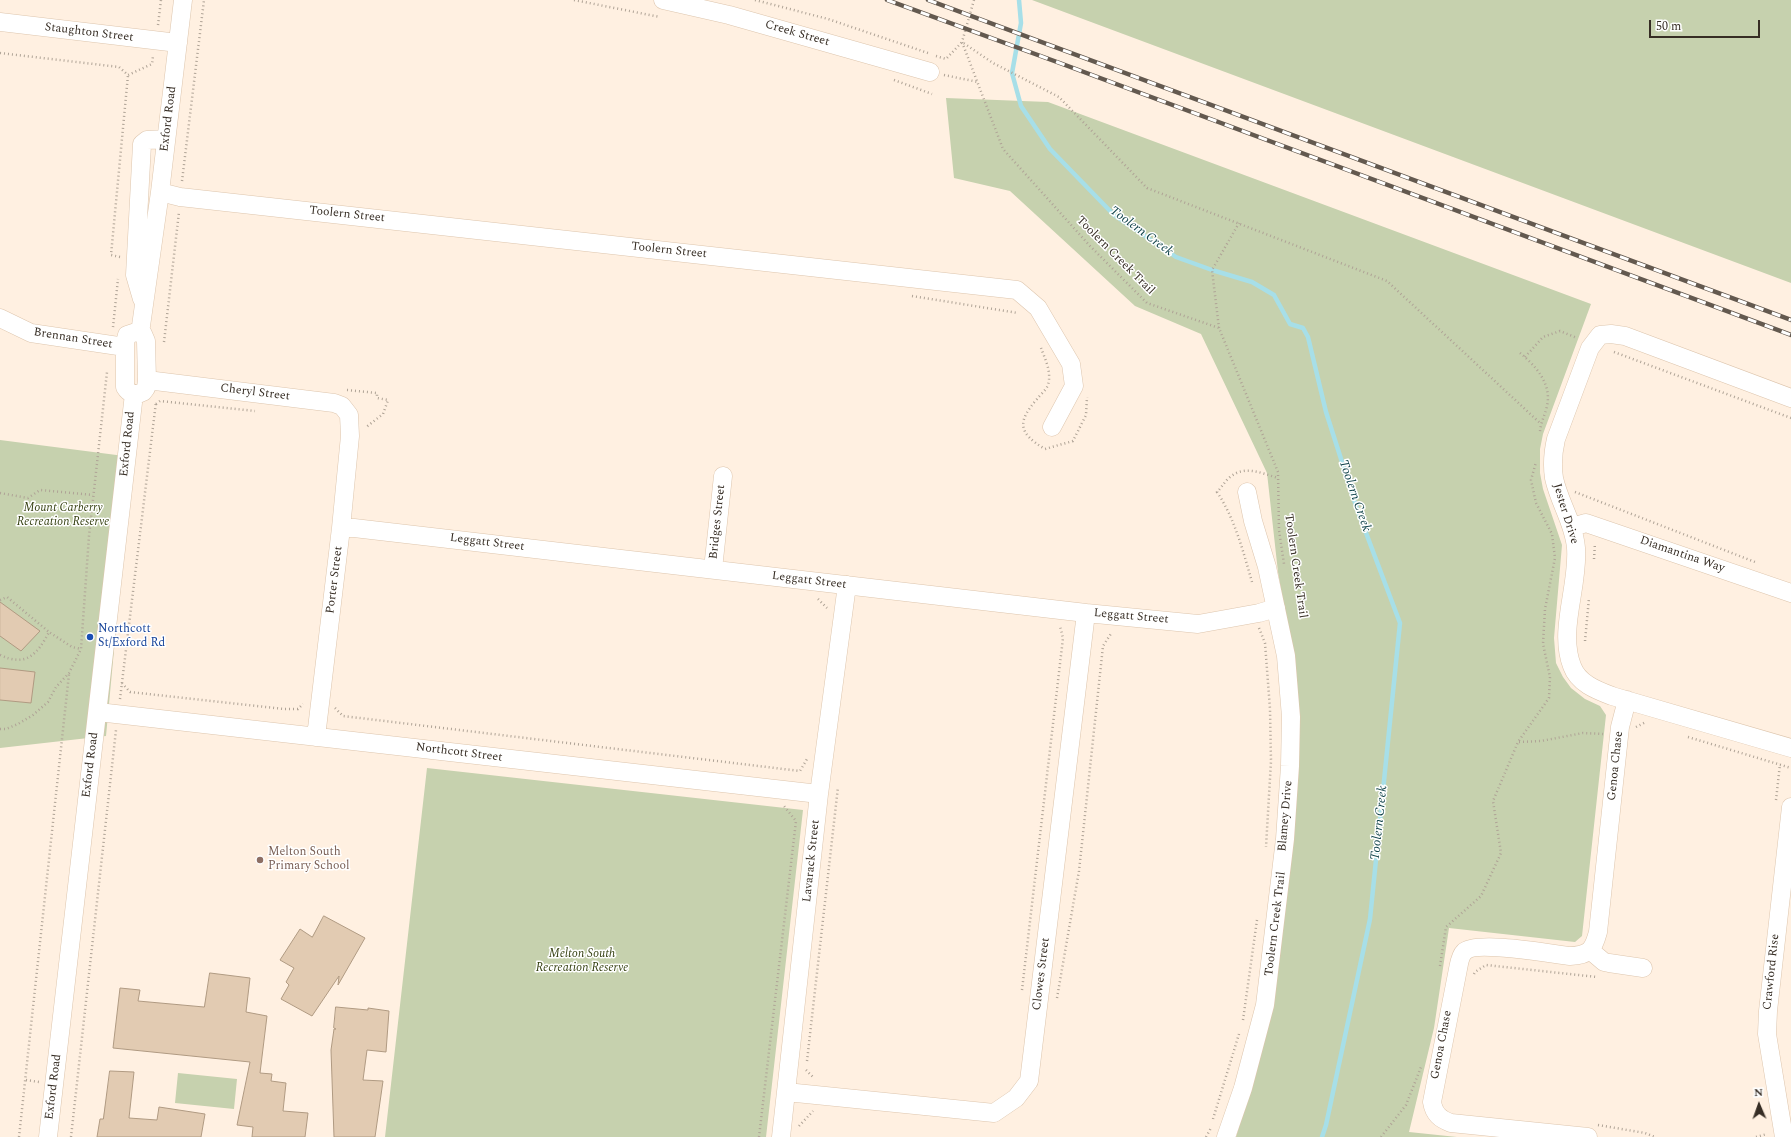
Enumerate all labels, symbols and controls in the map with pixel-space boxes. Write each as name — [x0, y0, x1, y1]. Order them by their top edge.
scale bar — [1651, 12, 1762, 38]
text: 50 m — [1656, 17, 1681, 36]
street label: Creek Street — [763, 18, 831, 50]
street label: Staughton Street — [44, 20, 134, 46]
street label: Exford Road — [158, 85, 180, 153]
street label: Toolern Street — [308, 204, 386, 226]
water label: Toolern Creek — [1106, 204, 1176, 260]
street label: Toolern Creek Trail — [1073, 214, 1157, 298]
street label: Toolern Street — [630, 240, 708, 262]
street label: Brennan Street — [33, 326, 113, 352]
street label: Cheryl Street — [219, 382, 291, 404]
street label: Exford Road — [117, 410, 139, 478]
water label: Toolern Creek — [1334, 458, 1374, 534]
street label: Jester Drive — [1549, 482, 1581, 546]
street label: Bridges Street — [707, 484, 729, 560]
park label: Mount Carberry Recreation Reserve — [17, 502, 109, 530]
street label: Toolern Creek Trail — [1281, 513, 1309, 619]
street label: Leggatt Street — [449, 531, 525, 555]
street label: Diamantina Way — [1638, 534, 1726, 576]
street label: Porter Street — [324, 545, 346, 615]
street label: Leggatt Street — [771, 569, 847, 593]
street label: Leggatt Street — [1093, 607, 1169, 627]
place label: Northcott St/Exford Rd — [98, 623, 165, 651]
marker: Northcott St/Exford Rd — [85, 632, 95, 642]
street label: Genoa Chase — [1605, 730, 1627, 802]
street label: Exford Road — [80, 731, 102, 799]
street label: Northcott Street — [415, 741, 503, 765]
street label: Blamey Drive — [1276, 780, 1296, 852]
water label: Toolern Creek — [1368, 785, 1392, 861]
street label: Lavarack Street — [801, 819, 823, 903]
place label: Melton South Primary School — [268, 846, 350, 874]
marker: Melton South Primary School — [255, 855, 265, 865]
street label: Toolern Creek Trail — [1262, 871, 1290, 977]
street label: Crawford Rise — [1761, 933, 1783, 1011]
street label: Clowes Street — [1030, 937, 1054, 1011]
park label: Melton South Recreation Reserve — [536, 948, 628, 976]
street label: Genoa Chase — [1428, 1009, 1456, 1081]
street label: Exford Road — [43, 1053, 65, 1121]
text: N — [1754, 1084, 1763, 1101]
north arrow — [1739, 1085, 1779, 1125]

